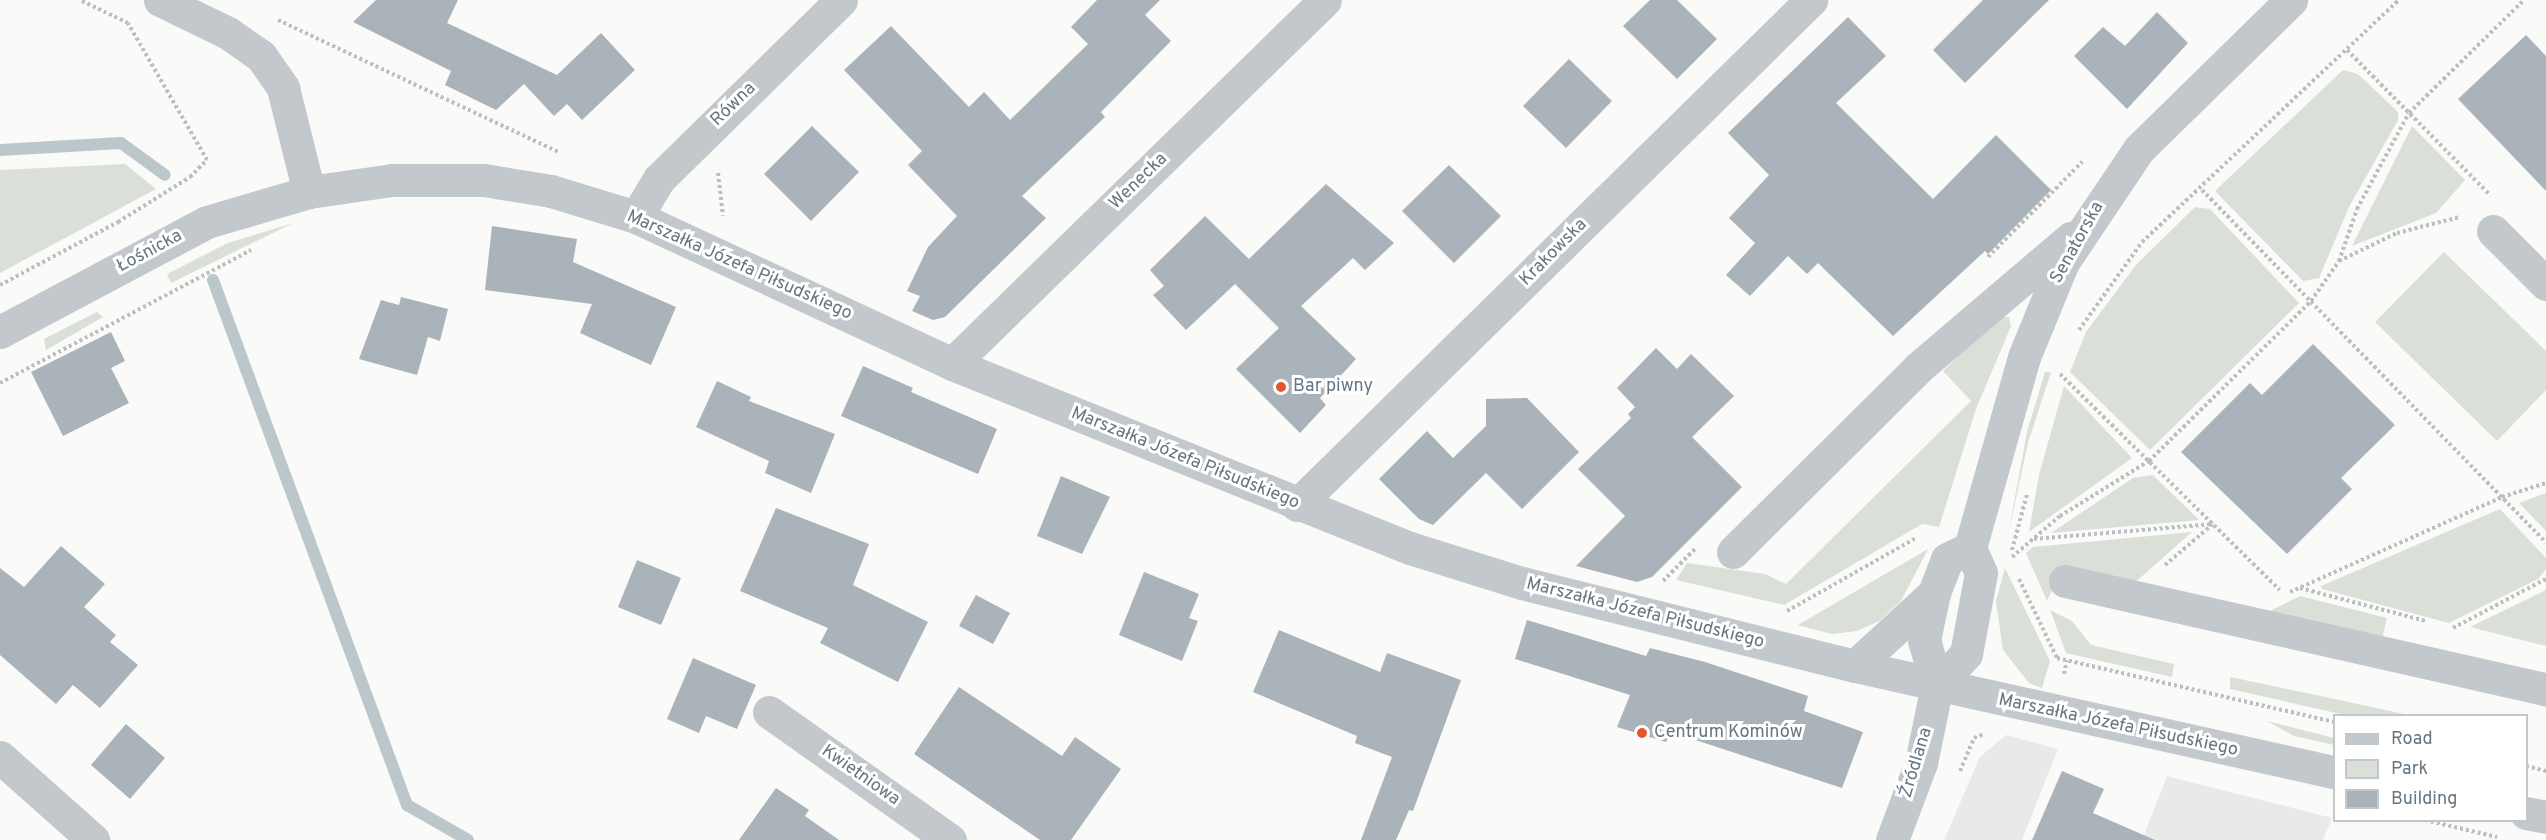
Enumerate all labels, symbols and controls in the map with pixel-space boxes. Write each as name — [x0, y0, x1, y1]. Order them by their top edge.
street label: Równa — [707, 78, 761, 132]
street label: Wenecka — [1105, 149, 1173, 215]
street label: Senatorska — [2047, 198, 2109, 288]
street label: Marszałka Józefa Piłsudskiego — [623, 206, 855, 326]
street label: Krakowska — [1516, 215, 1592, 291]
street label: Łośnicka — [114, 226, 186, 278]
place label: Bar piwny — [1293, 376, 1373, 398]
marker: Bar piwny — [1274, 380, 1288, 394]
street label: Marszałka Józefa Piłsudskiego — [1068, 403, 1302, 515]
street label: Marszałka Józefa Piłsudskiego — [1524, 574, 1766, 654]
street label: Marszałka Józefa Piłsudskiego — [1996, 690, 2240, 762]
legend — [2333, 714, 2528, 822]
place label: Centrum Kominów — [1654, 722, 1803, 744]
street label: Źródlana — [1896, 725, 1938, 801]
marker: Centrum Kominów — [1635, 726, 1649, 740]
text: Road — [2391, 728, 2433, 751]
street label: Kwietniowa — [817, 741, 903, 811]
text: Park — [2391, 758, 2428, 781]
text: Building — [2391, 788, 2457, 811]

